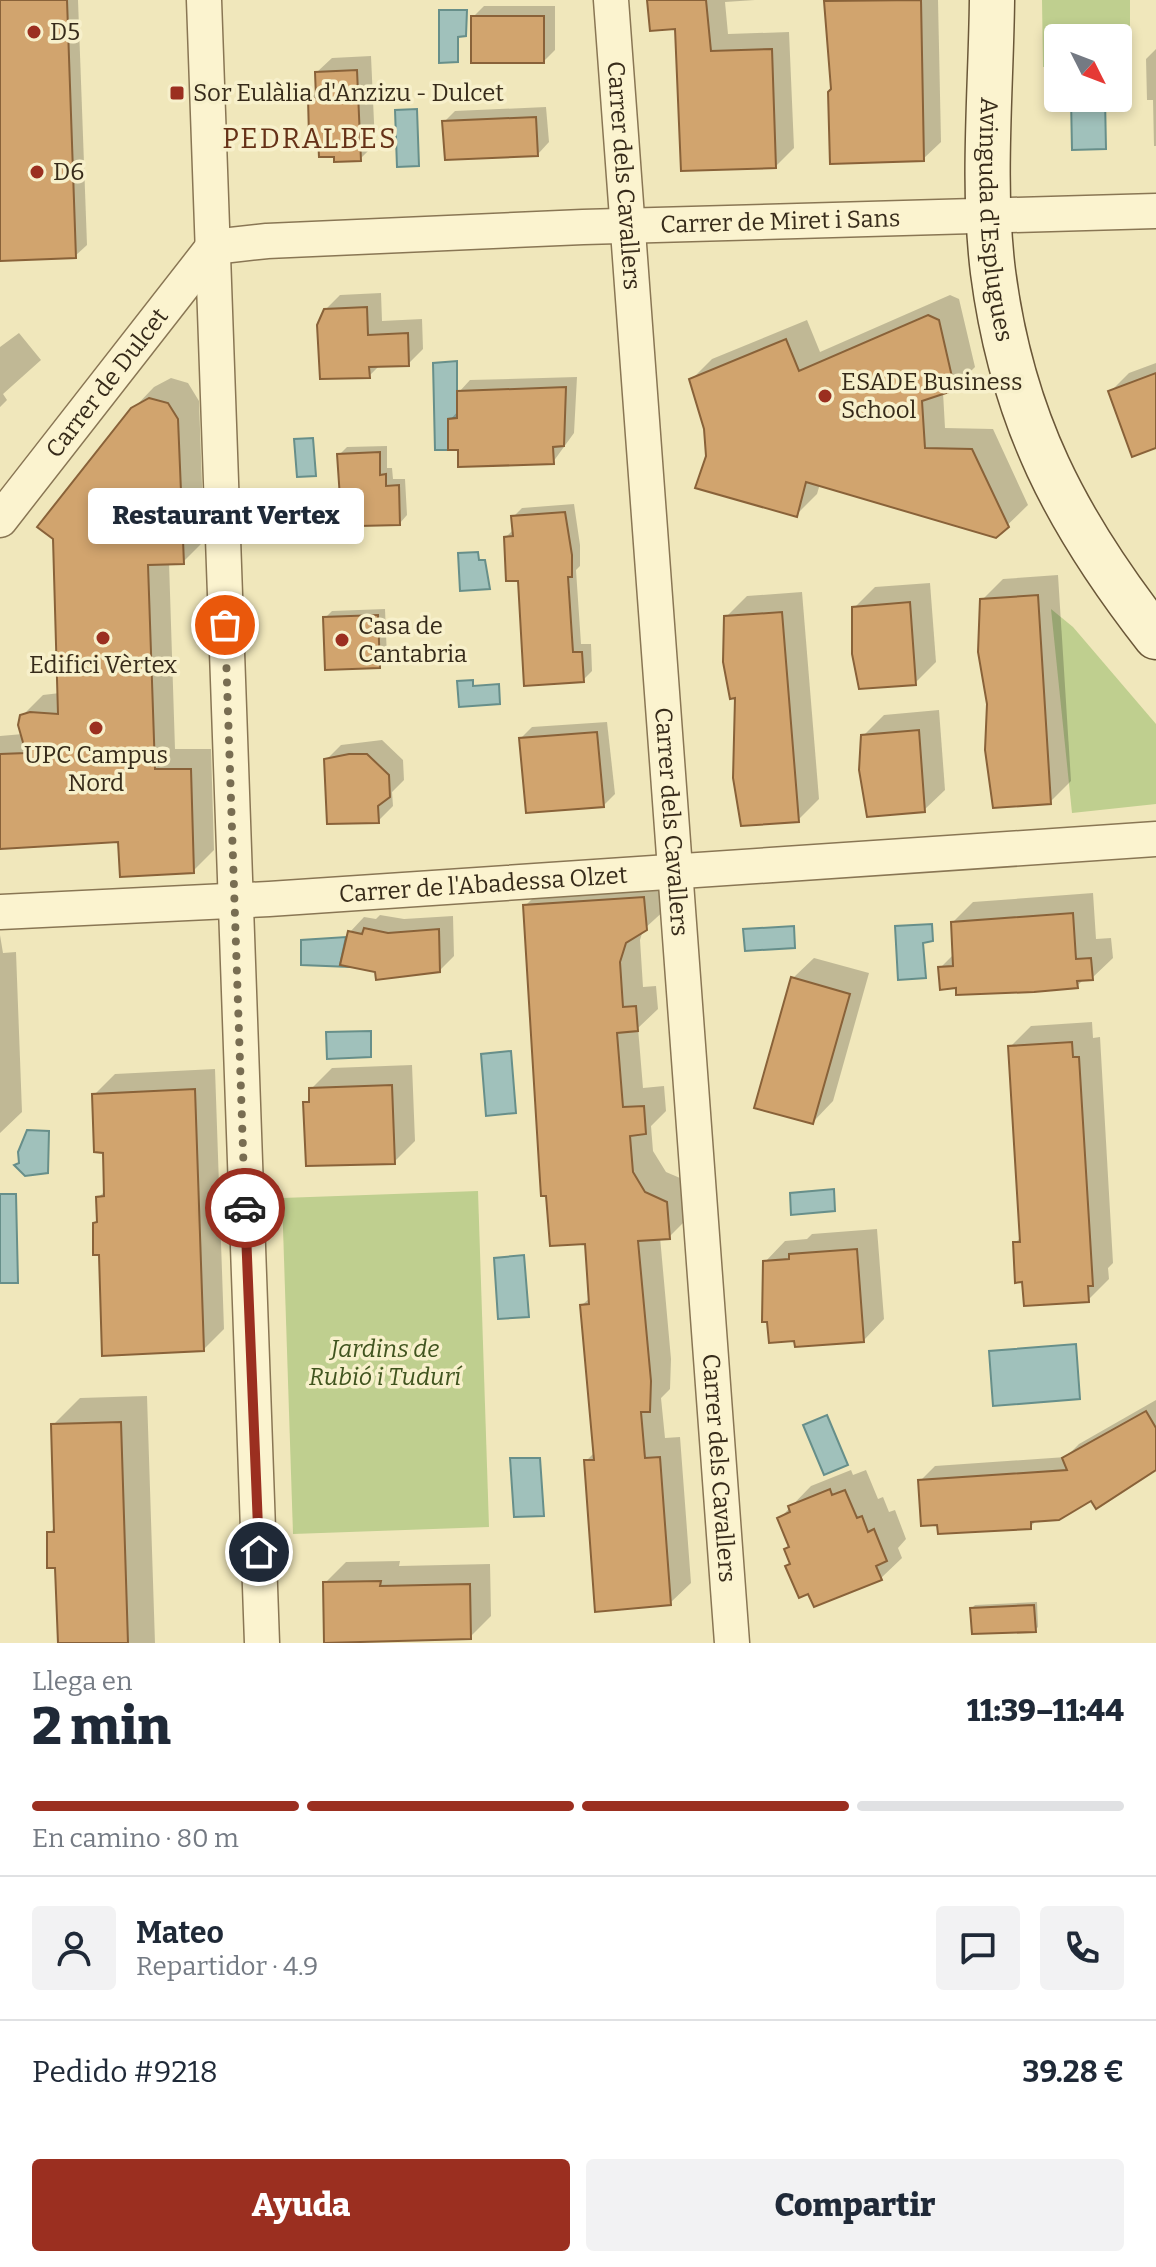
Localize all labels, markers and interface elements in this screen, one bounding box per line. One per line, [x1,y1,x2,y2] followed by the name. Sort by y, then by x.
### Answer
[50,18,80,46] place label: D5
[25,23,43,41] marker: D5
[1044,24,1132,112] north arrow
[1044,24,1132,112] map controls
[602,60,646,291] street label: Carrer dels Cavallers
[193,79,504,107] place label: Sor Eulàlia d'Anzizu - Dulcet
[168,84,186,102] marker: Sor Eulàlia d'Anzizu - Dulcet
[974,97,1019,344] street label: Avinguda d'Esplugues
[222,122,398,155] district label: PEDRALBES
[53,158,84,186] place label: D6
[28,163,46,181] marker: D6
[660,204,901,239] street label: Carrer de Miret i Sans
[40,302,174,463] street label: Carrer de Dulcet
[841,368,1023,424] place label: ESADE Business School
[816,387,834,405] marker: ESADE Business School
[87,489,363,545] callout: Restaurant Vertex
[112,500,340,531] text: Restaurant Vertex
[191,591,259,659] pin
[203,603,247,647] icon: bag
[358,612,467,668] place label: Casa de Cantabria
[94,629,112,647] marker: Edifici Vèrtex
[333,631,351,649] marker: Casa de Cantabria
[29,651,177,679] place label: Edifici Vèrtex
[649,706,694,937] street label: Carrer dels Cavallers
[87,719,105,737] marker: UPC Campus Nord
[24,741,168,797] place label: UPC Campus Nord
[338,861,629,908] street label: Carrer de l'Abadessa Olzet
[205,1168,285,1248] courier
[223,1186,267,1230] icon: car
[309,1335,463,1391] park label: Jardins de Rubió i Tudurí
[697,1353,741,1583] street label: Carrer dels Cavallers
[225,1518,293,1586] pin
[237,1530,281,1574] icon: home
[32,1666,132,1697] text: Llega en
[967,1693,1124,1729] text: 11:39–11:44
[32,1695,171,1758] text: 2 min
[32,1823,239,1854] text: En camino · 80 m
[32,1906,116,1990] button: person
[936,1906,1020,1990] button: chat
[1040,1906,1124,1990] button: phone
[136,1915,224,1951] text: Mateo
[136,1951,318,1982] text: Repartidor · 4.9
[32,2054,218,2090] text: Pedido #9218
[1022,2054,1124,2090] text: 39.28 €
[32,2159,570,2251] button: Ayuda
[586,2159,1124,2251] button: Compartir

